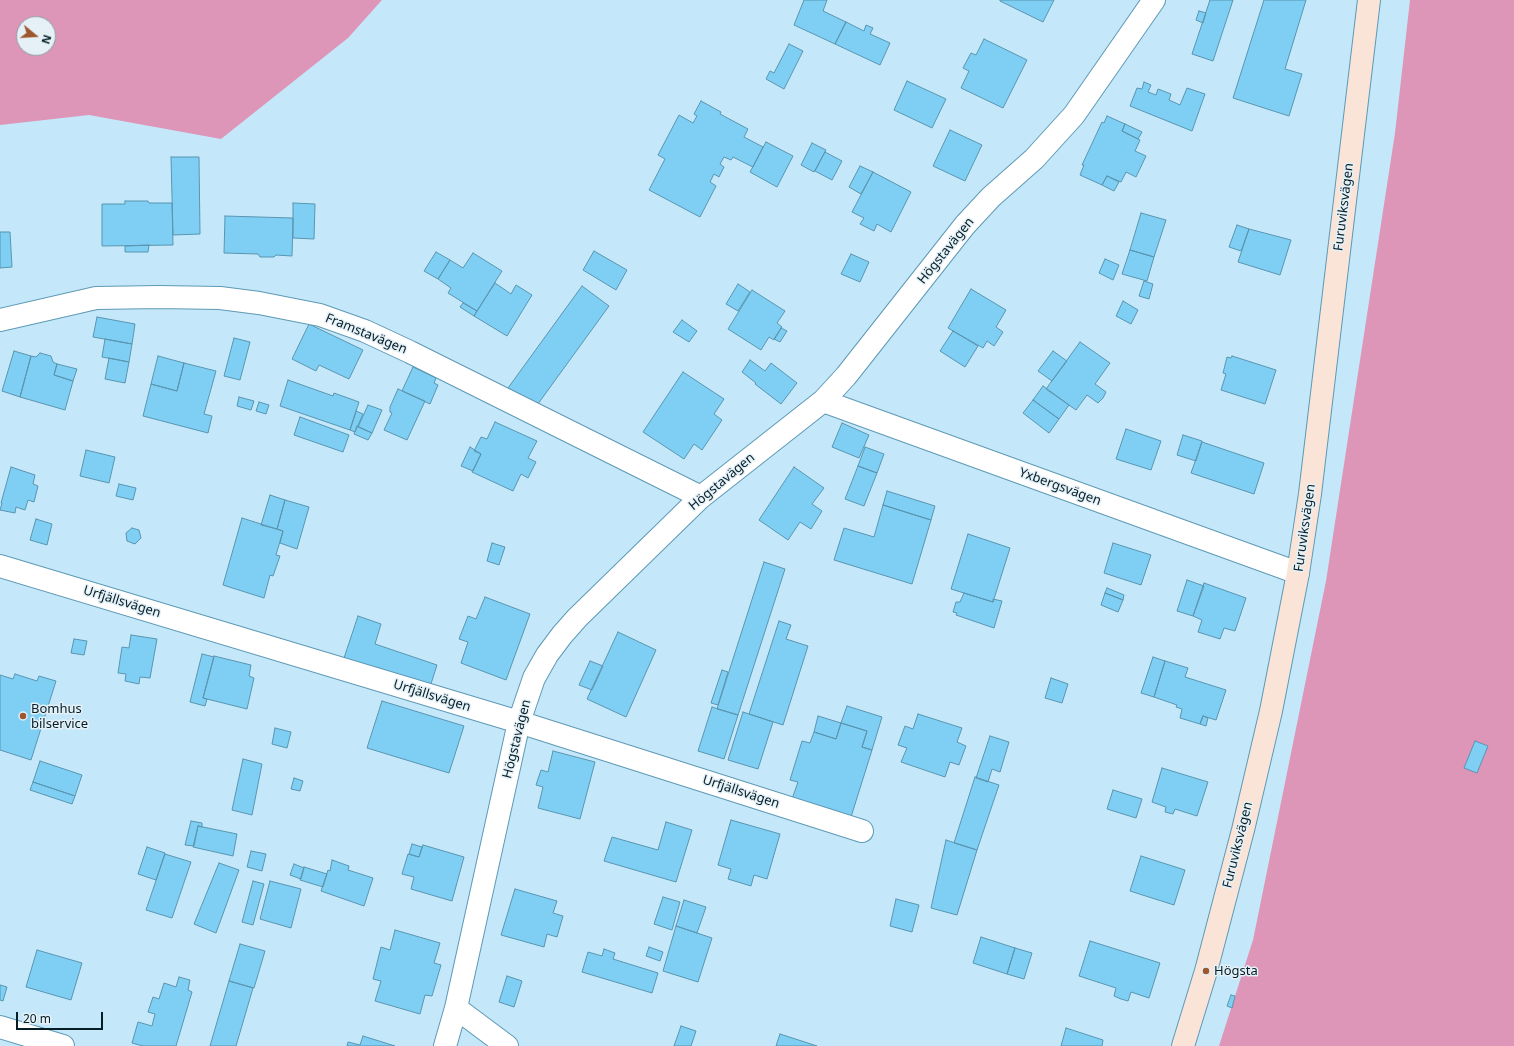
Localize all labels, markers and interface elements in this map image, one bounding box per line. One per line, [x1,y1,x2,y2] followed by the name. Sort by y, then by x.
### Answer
[16,16,56,56] north arrow
[38,33,55,46] text: N
[1331,162,1357,252] street label: Furuviksvägen
[914,215,978,287] street label: Högstavägen
[323,311,409,357] street label: Framstavägen
[686,450,758,514] street label: Högstavägen
[1017,465,1103,509] street label: Yxbergsvägen
[1291,483,1319,573] street label: Furuviksvägen
[81,583,163,621] street label: Urfjällsvägen
[391,677,473,715] street label: Urfjällsvägen
[500,698,534,780] street label: Högstavägen
[31,701,88,732] place label: Bomhus bilservice
[18,711,28,721] marker: Bomhus bilservice
[700,772,782,812] street label: Urfjällsvägen
[1220,800,1256,890] street label: Furuviksvägen
[1214,963,1258,979] place label: Högsta
[1201,966,1211,976] marker: Högsta
[18,1004,105,1030] scale bar
[23,1010,51,1027] text: 20 m

